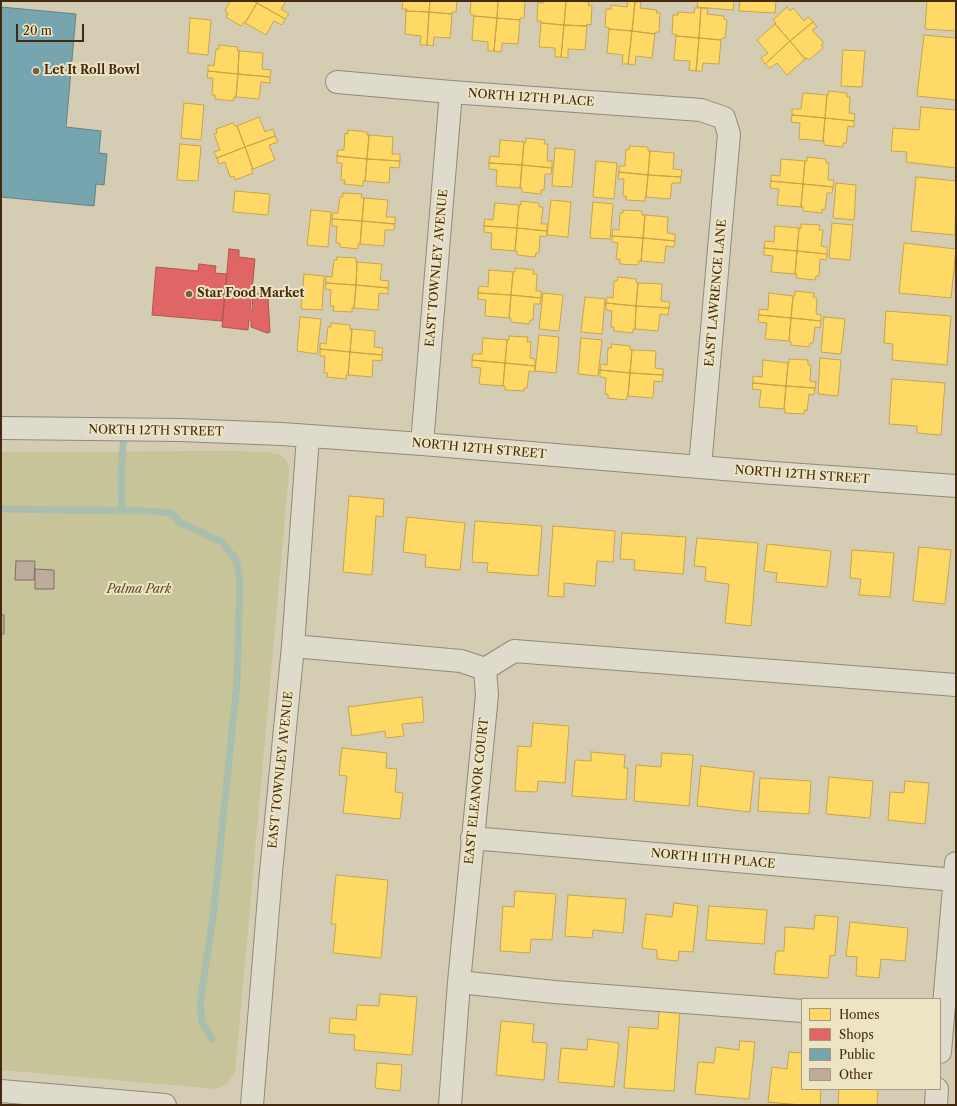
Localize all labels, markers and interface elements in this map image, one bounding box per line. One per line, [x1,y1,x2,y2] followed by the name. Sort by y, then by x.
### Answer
[18,16,86,42] scale bar
[23,23,52,38] text: 20 m
[44,64,140,78] place label: Let It Roll Bowl
[31,66,41,76] marker: Let It Roll Bowl
[467,86,595,110] street label: NORTH 12TH PLACE
[423,189,451,347] street label: EAST TOWNLEY AVENUE
[702,219,730,367] street label: EAST LAWRENCE LANE
[197,287,304,301] place label: Star Food Market
[184,289,194,299] marker: Star Food Market
[88,423,224,439] street label: NORTH 12TH STREET
[411,436,547,462] street label: NORTH 12TH STREET
[734,463,870,487] street label: NORTH 12TH STREET
[107,583,171,597] park label: Palma Park
[266,691,296,849] street label: EAST TOWNLEY AVENUE
[462,717,492,865] street label: EAST ELEANOR COURT
[650,846,776,872] street label: NORTH 11TH PLACE
[801,998,941,1090] legend
[839,1007,879,1022] text: Homes
[839,1027,874,1042] text: Shops
[839,1047,875,1062] text: Public
[839,1067,873,1082] text: Other

